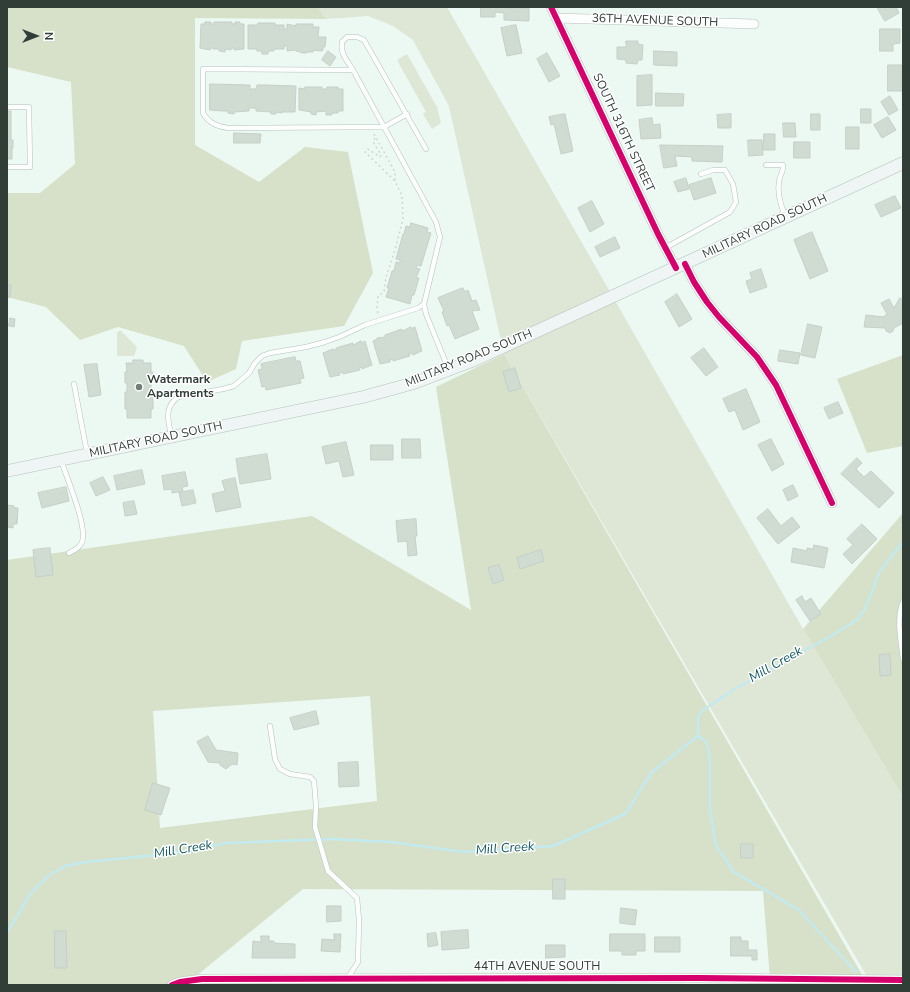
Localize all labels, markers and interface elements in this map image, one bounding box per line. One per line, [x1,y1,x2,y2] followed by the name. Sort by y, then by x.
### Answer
[592,12,718,30] street label: 36TH AVENUE SOUTH
[16,16,56,56] north arrow
[41,32,56,40] text: N
[589,71,657,195] street label: SOUTH 316TH STREET
[701,192,829,262] street label: MILITARY ROAD SOUTH
[403,327,535,391] street label: MILITARY ROAD SOUTH
[147,373,214,401] place label: Watermark Apartments
[134,382,144,392] marker: Watermark Apartments
[88,419,224,461] street label: MILITARY ROAD SOUTH
[747,644,805,686] water label: Mill Creek
[153,838,213,862] water label: Mill Creek
[475,839,535,859] water label: Mill Creek
[474,960,600,974] street label: 44TH AVENUE SOUTH

